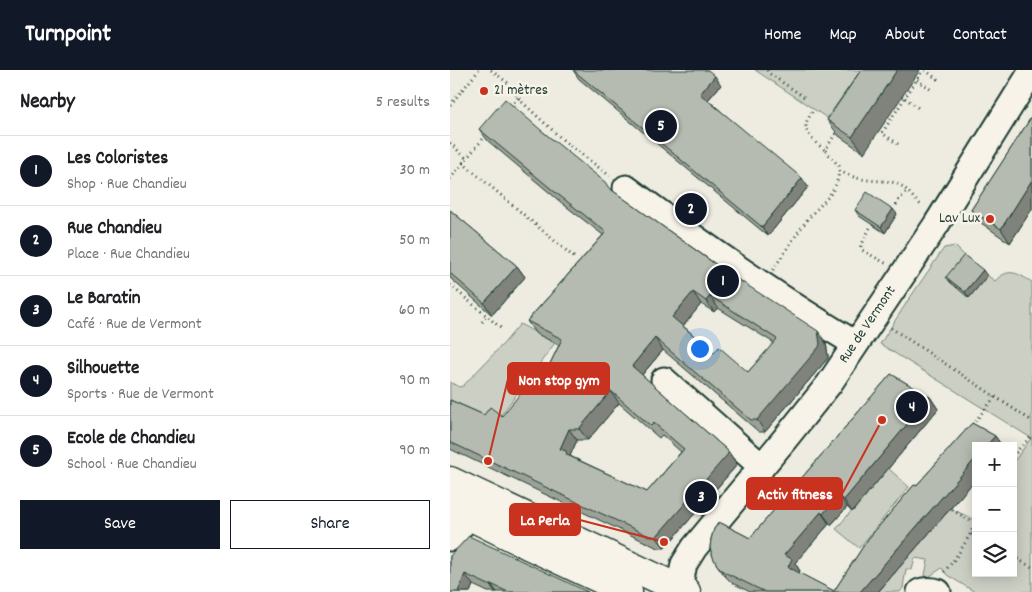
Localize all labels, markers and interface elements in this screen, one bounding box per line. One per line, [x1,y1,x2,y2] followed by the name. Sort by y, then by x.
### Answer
[25,18,111,52] text: Turnpoint
[764,23,801,48] text: Home
[829,23,857,48] text: Map
[885,23,925,48] text: About
[953,23,1007,48] text: Contact
[494,80,548,102] place label: 21 mètres
[478,85,490,97] marker: 21 mètres
[20,88,75,118] text: Nearby
[376,91,430,114] text: 5 results
[645,107,677,145] pin: 5
[67,146,168,173] text: Les Coloristes
[34,159,38,182] text: 1
[400,159,430,182] text: 30 m
[67,173,187,196] text: Shop · Rue Chandieu
[675,190,707,228] pin: 2
[939,208,980,230] place label: Lav Lux
[984,213,996,225] marker: Lav Lux
[67,216,162,243] text: Rue Chandieu
[33,229,40,252] text: 2
[399,229,430,252] text: 50 m
[67,243,190,266] text: Place · Rue Chandieu
[707,262,739,300] pin: 1
[834,281,902,368] street label: Rue de Vermont
[67,286,141,313] text: Le Baratin
[32,299,40,322] text: 3
[399,299,430,322] text: 60 m
[67,313,202,336] text: Café · Rue de Vermont
[687,336,713,362] your location
[67,356,139,383] text: Silhouette
[508,363,609,394] callout: Non stop gym
[33,369,39,392] text: 4
[399,369,430,392] text: 90 m
[518,370,600,393] text: Non stop gym
[67,383,214,406] text: Sports · Rue de Vermont
[896,388,928,426] pin: 4
[67,426,195,453] text: Ecole de Chandieu
[32,439,40,462] text: 5
[399,439,430,462] text: 90 m
[972,442,1017,577] map controls
[972,442,1017,487] button: +
[67,453,197,476] text: School · Rue Chandieu
[685,478,717,516] pin: 3
[747,478,842,509] callout: Activ fitness
[757,484,833,507] text: Activ fitness
[972,487,1017,532] button: −
[20,500,220,549] button: Save
[230,500,430,549] button: Share
[510,504,580,535] callout: La Perla
[520,510,571,533] text: La Perla
[972,532,1017,577] button: layers

